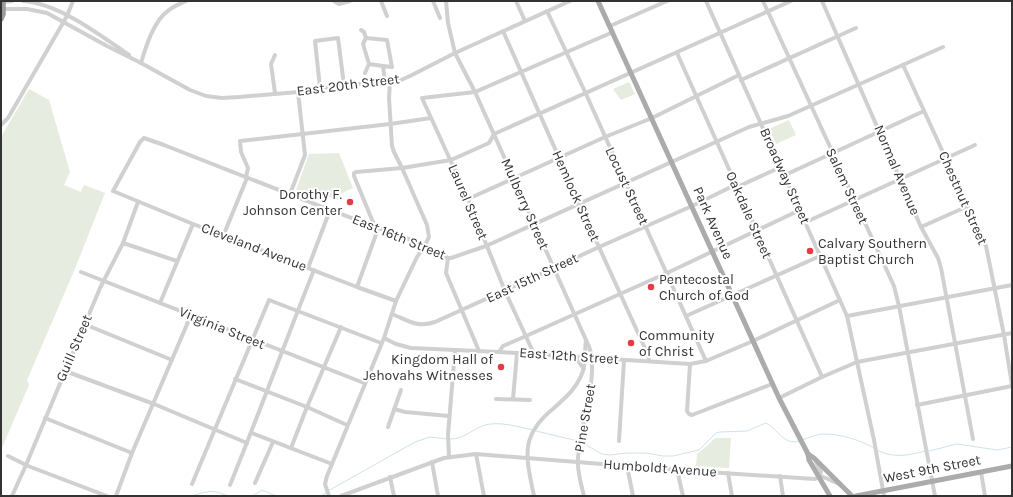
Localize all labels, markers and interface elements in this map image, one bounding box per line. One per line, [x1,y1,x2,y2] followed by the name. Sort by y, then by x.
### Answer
[296,70,400,100] street label: East 20th Street
[870,122,924,218] street label: Normal Avenue
[756,125,814,227] street label: Broadway Street
[601,144,653,228] street label: Locust Street
[822,145,872,227] street label: Salem Street
[548,148,604,244] street label: Hemlock Street
[935,149,991,247] street label: Chestnut Street
[497,156,553,252] street label: Mulberry Street
[444,162,492,242] street label: Laurel Street
[722,169,776,261] street label: Oakdale Street
[689,184,737,262] street label: Park Avenue
[243,186,343,219] place label: Dorothy F. Johnson Center
[345,197,355,207] marker: Dorothy F. Johnson Center
[350,210,448,264] street label: East 16th Street
[199,219,309,275] street label: Cleveland Avenue
[818,235,927,268] place label: Calvary Southern Baptist Church
[805,246,815,256] marker: Calvary Southern Baptist Church
[483,249,581,307] street label: East 15th Street
[659,271,749,304] place label: Pentecostal Church of God
[646,282,656,292] marker: Pentecostal Church of God
[177,303,267,353] street label: Virginia Street
[52,312,96,384] street label: Guill Street
[639,327,715,360] place label: Community of Christ
[626,338,636,348] marker: Community of Christ
[519,344,619,368] street label: East 12th Street
[363,351,493,384] place label: Kingdom Hall of Jehovahs Witnesses
[496,362,506,372] marker: Kingdom Hall of Jehovahs Witnesses
[571,382,599,454] street label: Pine Street
[882,451,982,487] street label: West 9th Street
[603,456,717,480] street label: Humboldt Avenue

